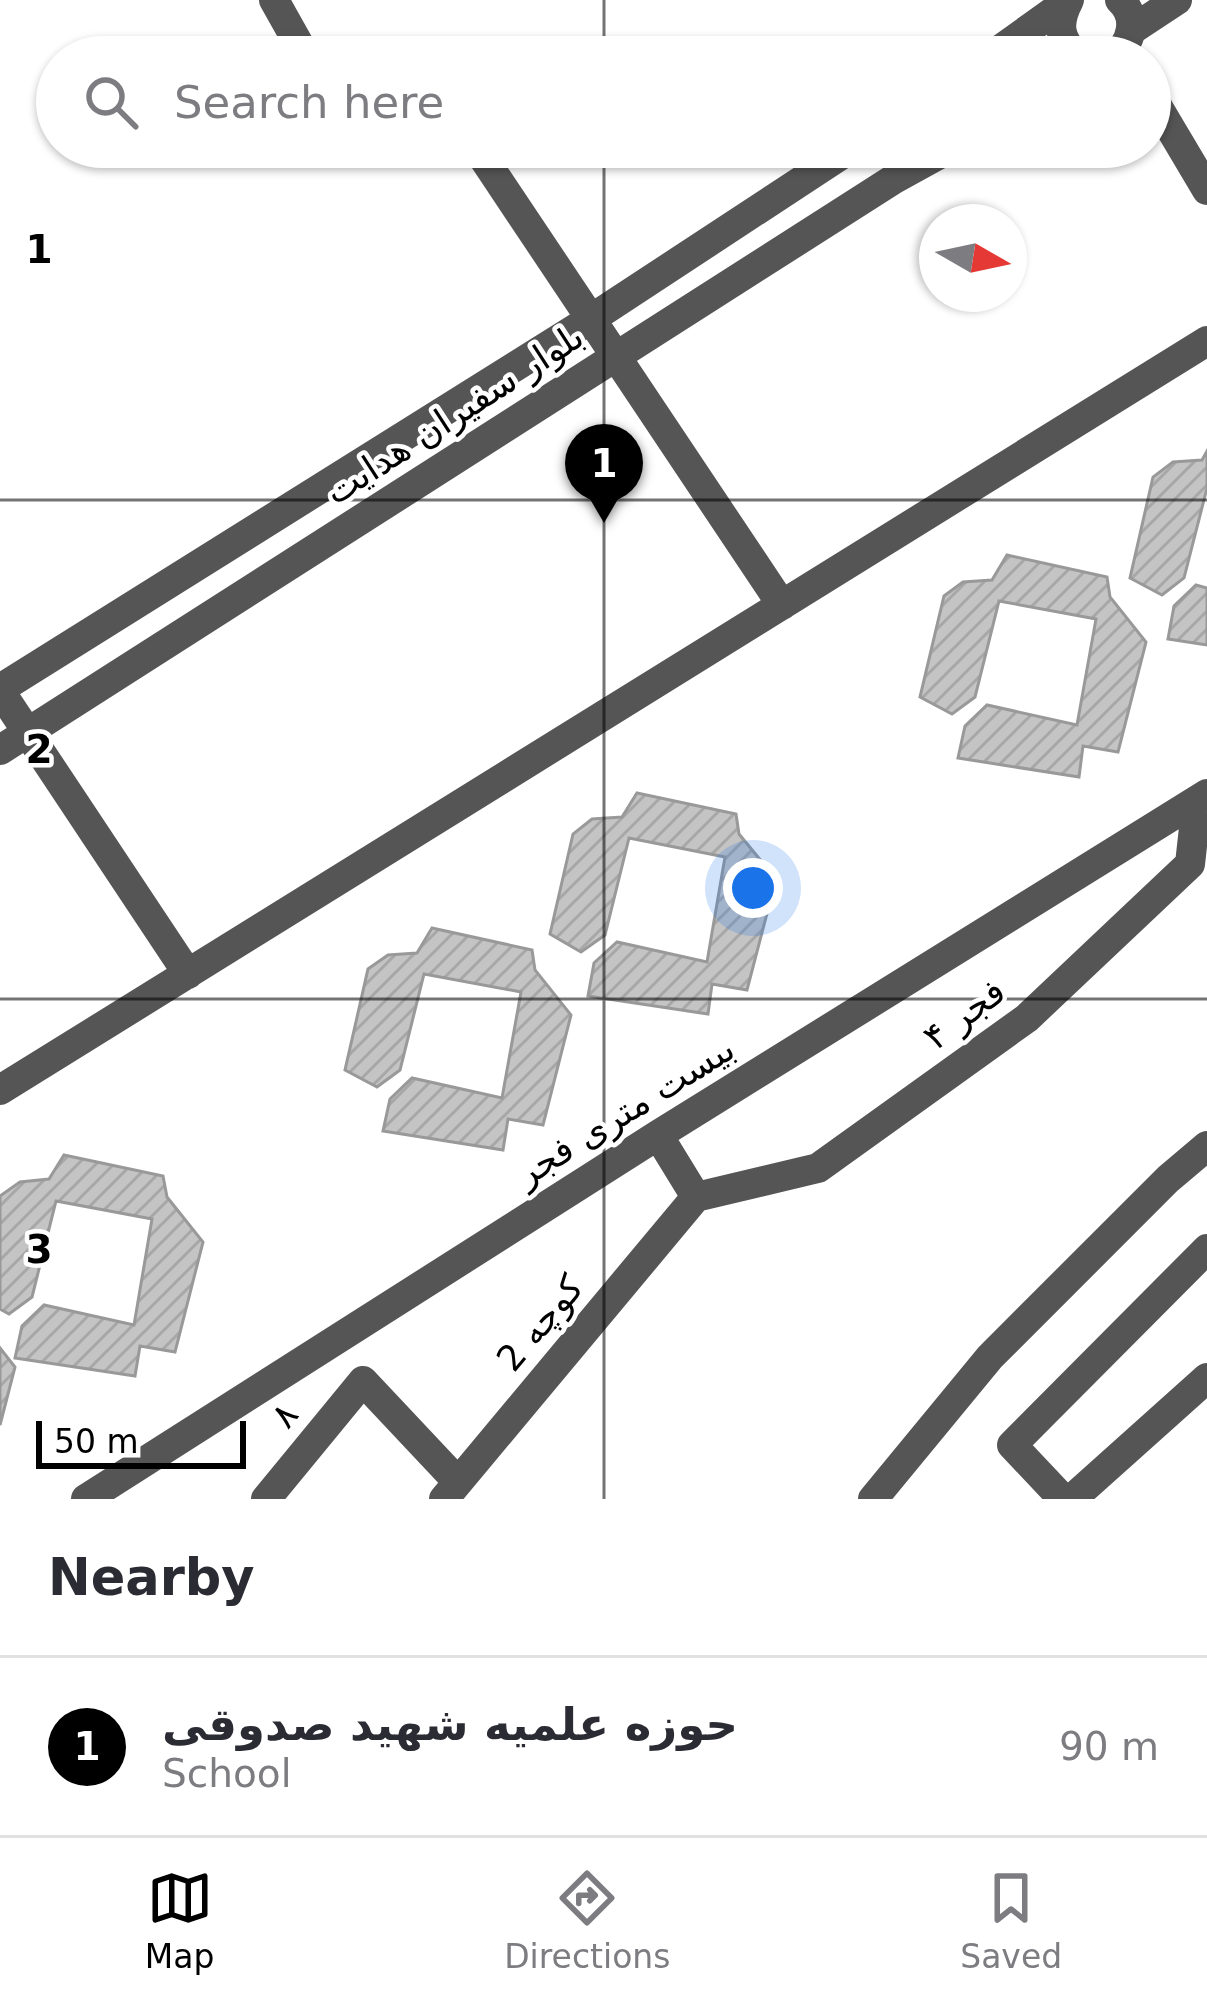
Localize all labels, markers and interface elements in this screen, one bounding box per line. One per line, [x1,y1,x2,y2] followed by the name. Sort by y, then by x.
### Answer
[36,36,1171,168] search box
[78,69,144,135] icon: search
[174,76,444,129] text: Search here
[919,204,1027,312] north arrow
[25,227,53,272] text: 1
[317,315,591,514] street label: بلوار سفیران هدایت
[565,424,643,523] pin: 1
[25,727,53,772] text: 2
[723,858,783,918] your location
[915,970,1013,1059] street label: فجر ۴
[507,1027,742,1196] street label: بیست متری فجر
[25,1227,53,1272] text: 3
[488,1266,593,1380] street label: کوچه 2
[262,1395,306,1435] street label: ۸
[36,1415,246,1468] scale bar
[54,1422,139,1461] text: 50 m
[48,1548,255,1607] text: Nearby
[162,1698,738,1751] text: حوزه علمیه شهید صدوقی
[73,1724,101,1769] text: 1
[1059,1724,1159,1769] text: 90 m
[162,1751,291,1796] text: School
[145,1865,215,1976] tab: Map
[504,1865,670,1976] tab: Directions
[960,1865,1062,1976] tab: Saved

